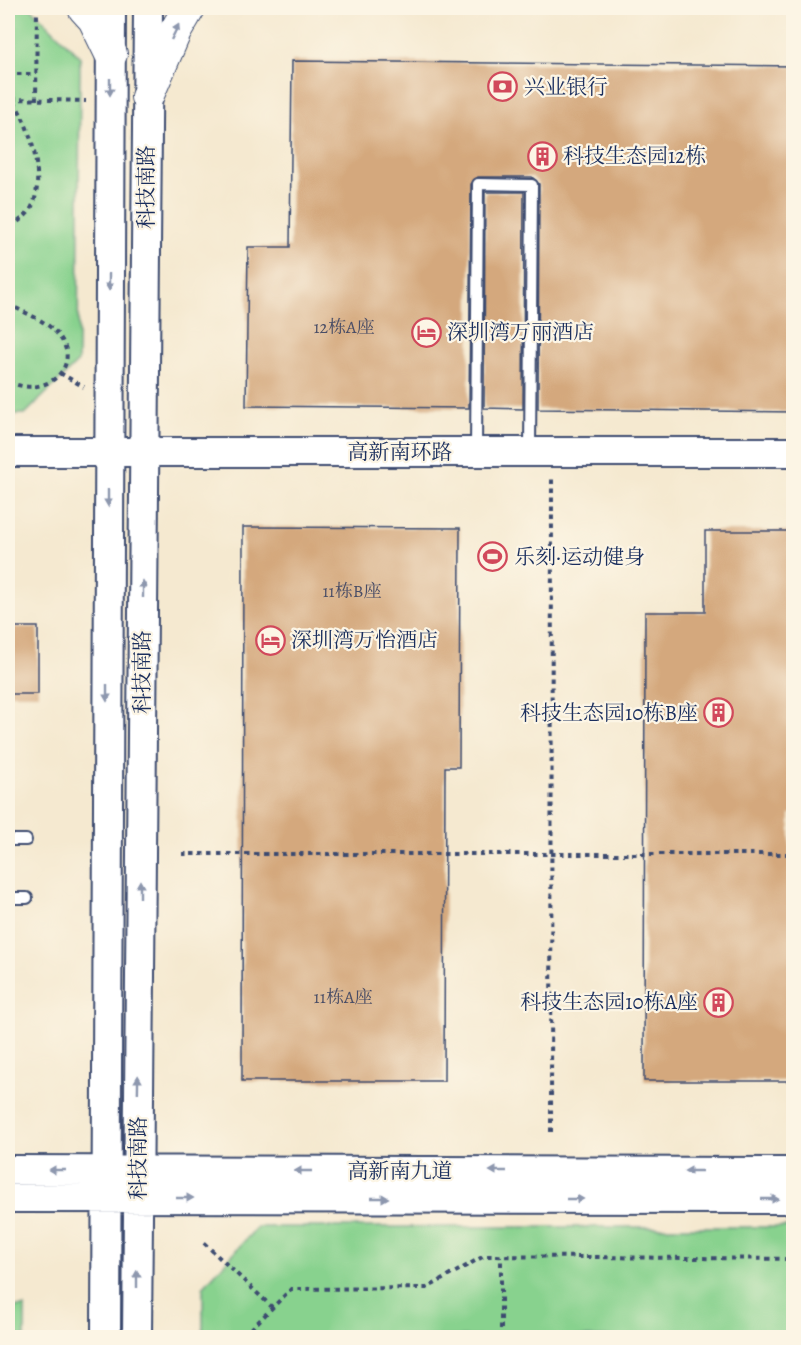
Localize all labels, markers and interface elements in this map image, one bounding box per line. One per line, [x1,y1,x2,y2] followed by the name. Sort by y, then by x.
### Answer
[170,24,180,41] one-way arrow
[487,71,519,103] bank icon: 兴业银行
[524,73,608,101] place label: 兴业银行
[106,77,115,96] one-way arrow
[526,140,558,172] building icon: 科技生态园12栋
[563,142,706,170] place label: 科技生态园12栋
[132,145,160,229] street label: 科技南路
[104,272,114,291] one-way arrow
[313,315,375,339] house number: 12栋A座
[410,316,442,348] hotel icon: 深圳湾万丽酒店
[447,318,594,346] place label: 深圳湾万丽酒店
[348,438,453,466] street label: 高新南环路
[103,488,113,507] one-way arrow
[477,541,509,573] sports icon: 乐刻·运动健身
[514,543,645,571] place label: 乐刻·运动健身
[322,579,382,603] house number: 11栋B座
[138,580,148,599] one-way arrow
[254,624,286,656] hotel icon: 深圳湾万怡酒店
[291,626,438,654] place label: 深圳湾万怡酒店
[128,630,156,714] street label: 科技南路
[102,683,112,702] one-way arrow
[703,697,735,729] building icon: 科技生态园10栋B座
[520,699,698,727] place label: 科技生态园10栋B座
[135,880,145,899] one-way arrow
[314,985,372,1009] house number: 11栋A座
[703,986,735,1018] building icon: 科技生态园10栋A座
[520,988,698,1016] place label: 科技生态园10栋A座
[134,1075,143,1094] one-way arrow
[124,1116,152,1200] street label: 科技南路
[348,1157,453,1185] street label: 高新南九道
[47,1165,66,1175] one-way arrow
[294,1166,313,1176] one-way arrow
[489,1166,508,1176] one-way arrow
[684,1166,703,1176] one-way arrow
[175,1193,194,1203] one-way arrow
[370,1193,389,1203] one-way arrow
[565,1194,584,1204] one-way arrow
[760,1194,779,1204] one-way arrow
[132,1270,142,1289] one-way arrow

